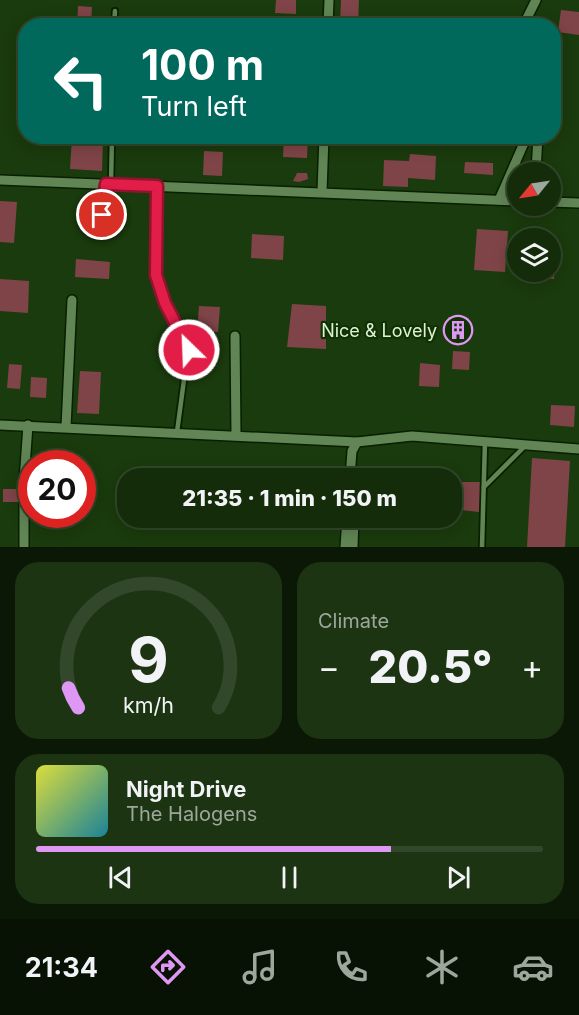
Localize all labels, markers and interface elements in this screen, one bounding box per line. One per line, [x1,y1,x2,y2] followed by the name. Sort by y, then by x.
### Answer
[141,39,264,90] text: 100 m
[42,42,120,120] icon: left
[141,90,247,123] text: Turn left
[507,162,561,216] north arrow
[507,162,561,282] map controls
[76,189,127,240] pin
[85,198,118,231] icon: arrive
[507,228,561,282] button: layers
[442,314,474,346] building icon: Nice & Lovely
[157,318,221,382] position arrow
[321,320,437,341] place label: Nice & Lovely
[18,450,96,528] speed limit sign: 20
[182,485,397,511] text: 21:35 · 1 min · 150 m
[318,609,389,633] text: Climate
[128,622,169,697] text: 9
[369,639,492,694] text: 20.5°
[318,647,340,687] text: −
[521,647,543,687] text: +
[123,692,174,718] text: km/h
[126,776,246,802] text: Night Drive
[126,802,257,826] text: The Halogens
[104,861,137,894] icon: previous
[273,861,306,894] icon: pause
[442,861,475,894] icon: next
[147,946,189,988] icon: directions
[239,946,281,988] icon: music
[330,946,372,988] icon: phone
[421,946,463,988] icon: climate
[512,946,554,988] icon: car
[25,951,98,984] text: 21:34

